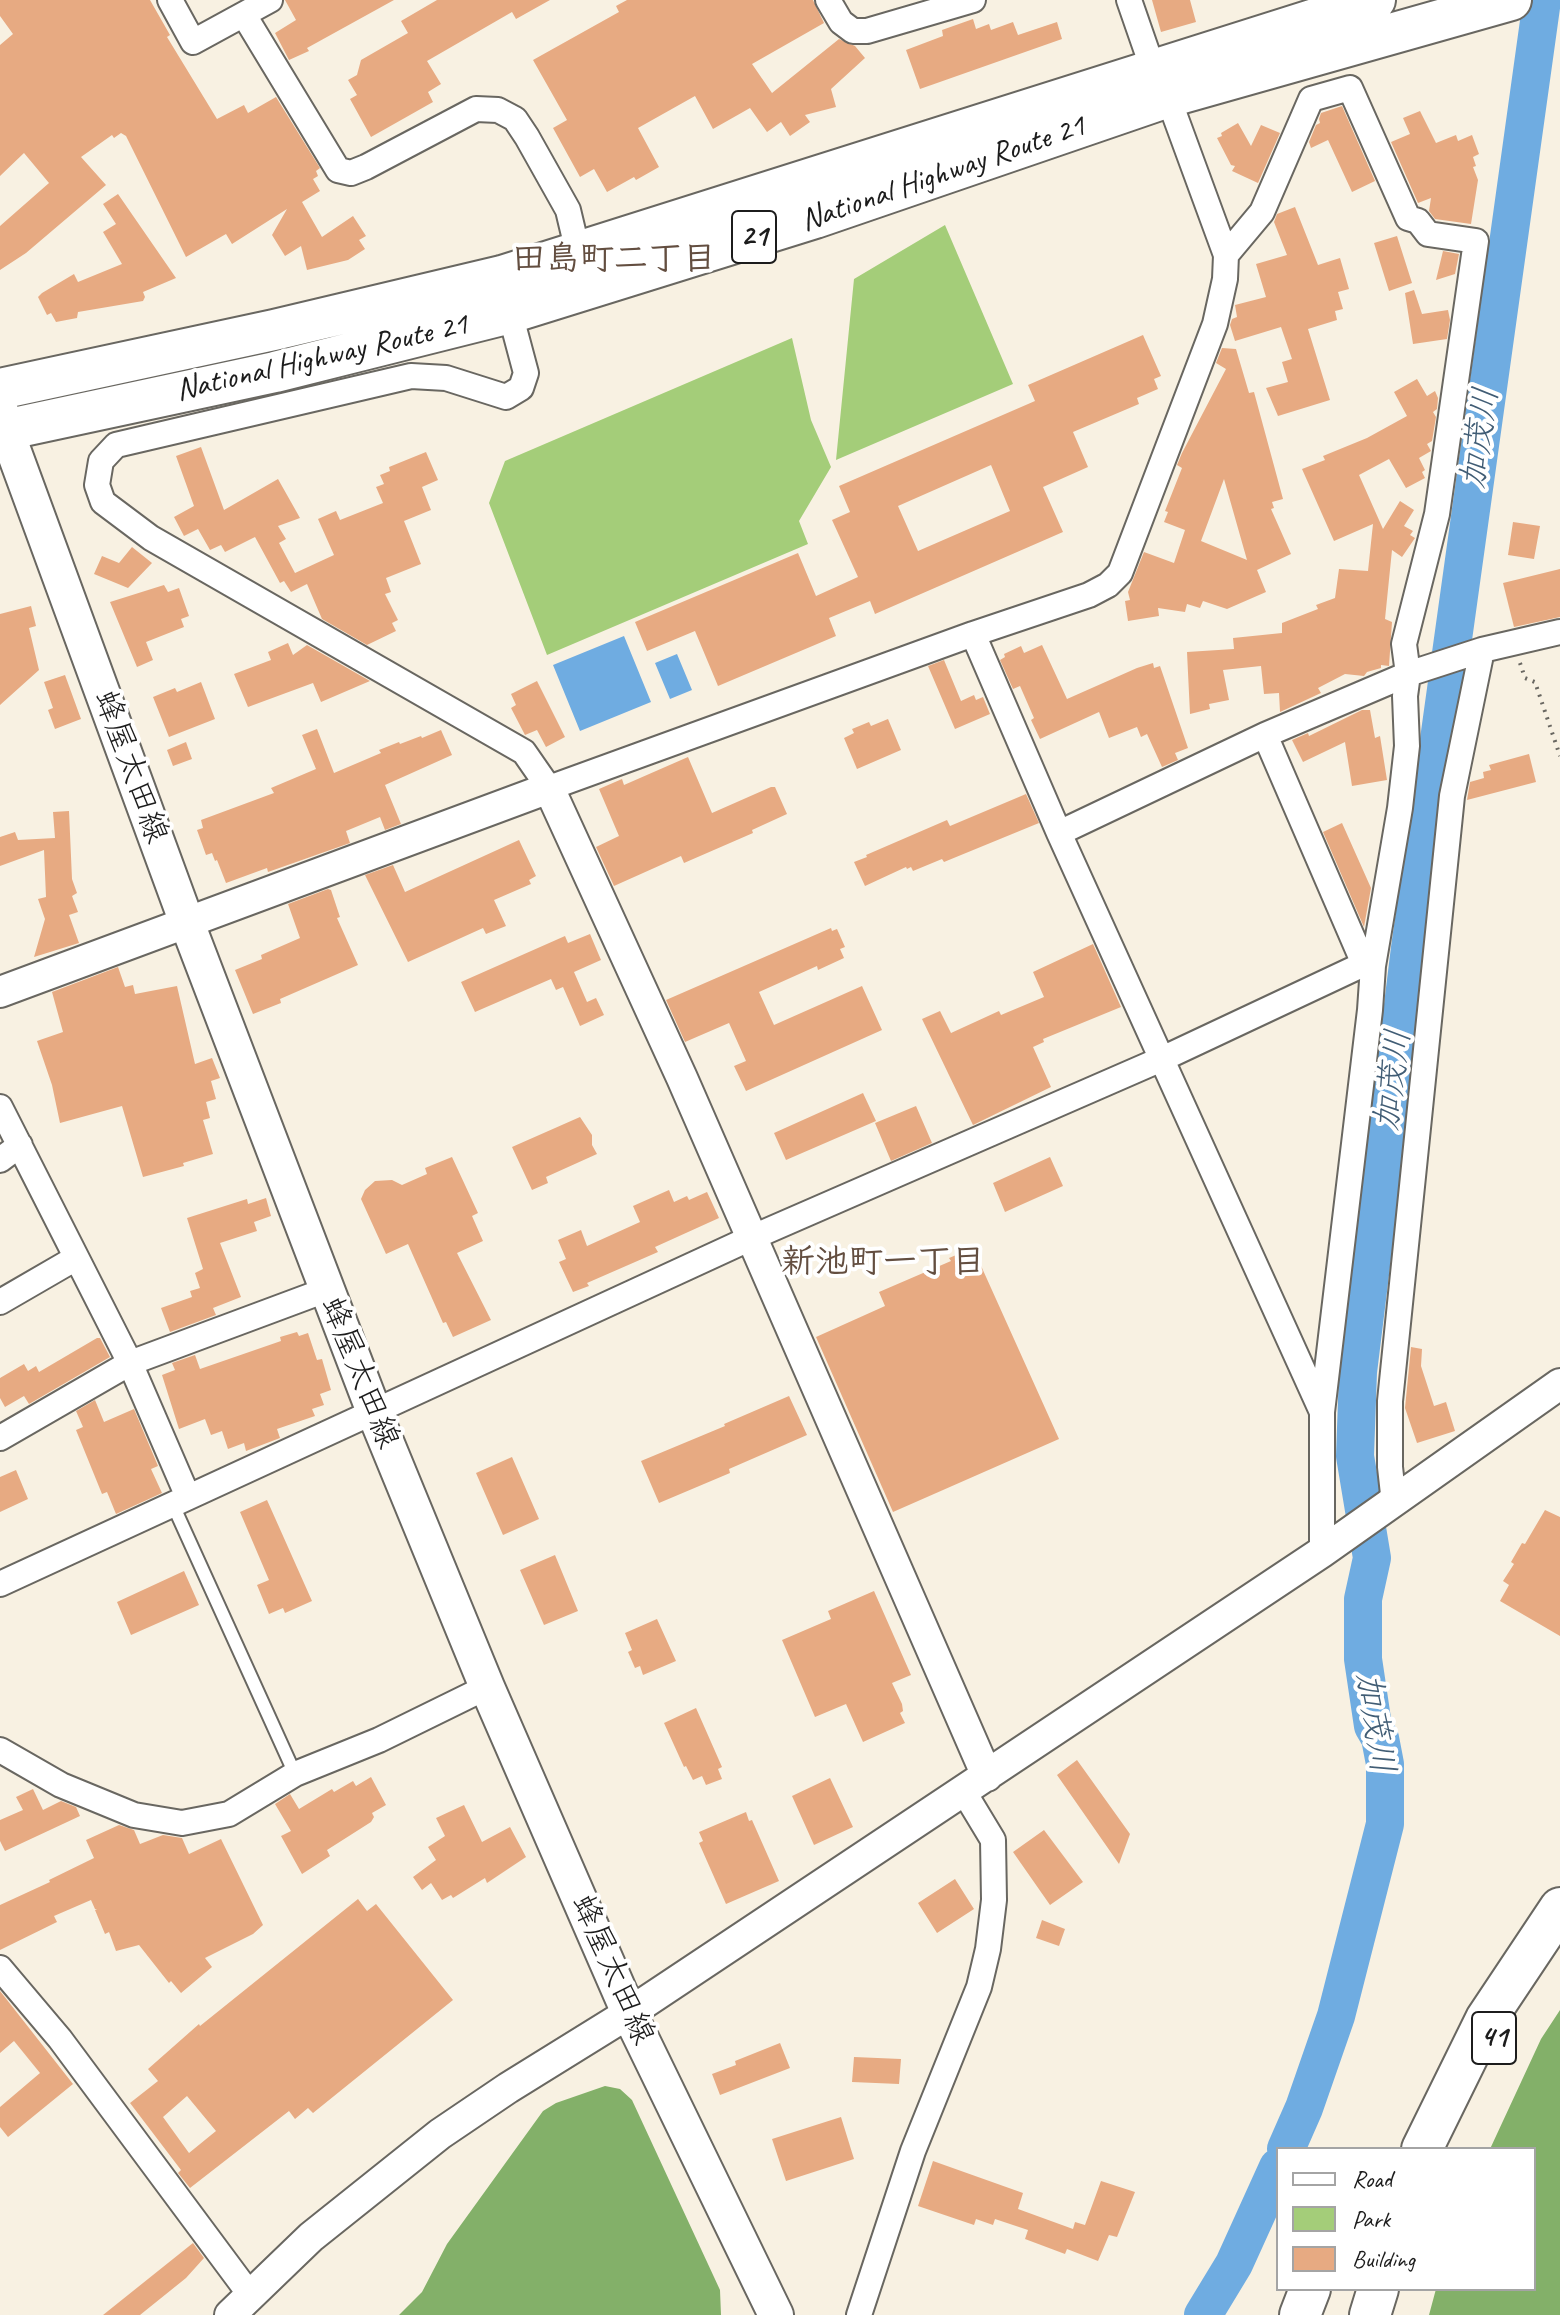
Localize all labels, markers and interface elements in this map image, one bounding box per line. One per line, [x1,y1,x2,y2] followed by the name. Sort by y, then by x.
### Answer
[796,107,1090,241] street label: National Highway Route 21
[732,211,776,263] road number: 21
[512,240,716,280] district label: 田島町二丁目
[172,306,472,410] street label: National Highway Route 21
[1454,385,1508,491] water label: 加茂川
[85,685,175,849] street label: 蜂屋太田線
[1368,1027,1420,1133] water label: 加茂川
[781,1243,985,1283] district label: 新池町一丁目
[311,1292,407,1454] street label: 蜂屋太田線
[1346,1669,1402,1777] water label: 加茂川
[562,1889,662,2051] street label: 蜂屋太田線
[1472,2012,1516,2064] road number: 41
[1276,2147,1536,2291] legend
[1352,2164,1392,2194] text: Road
[1352,2204,1390,2234] text: Park
[1352,2244,1415,2274] text: Building

